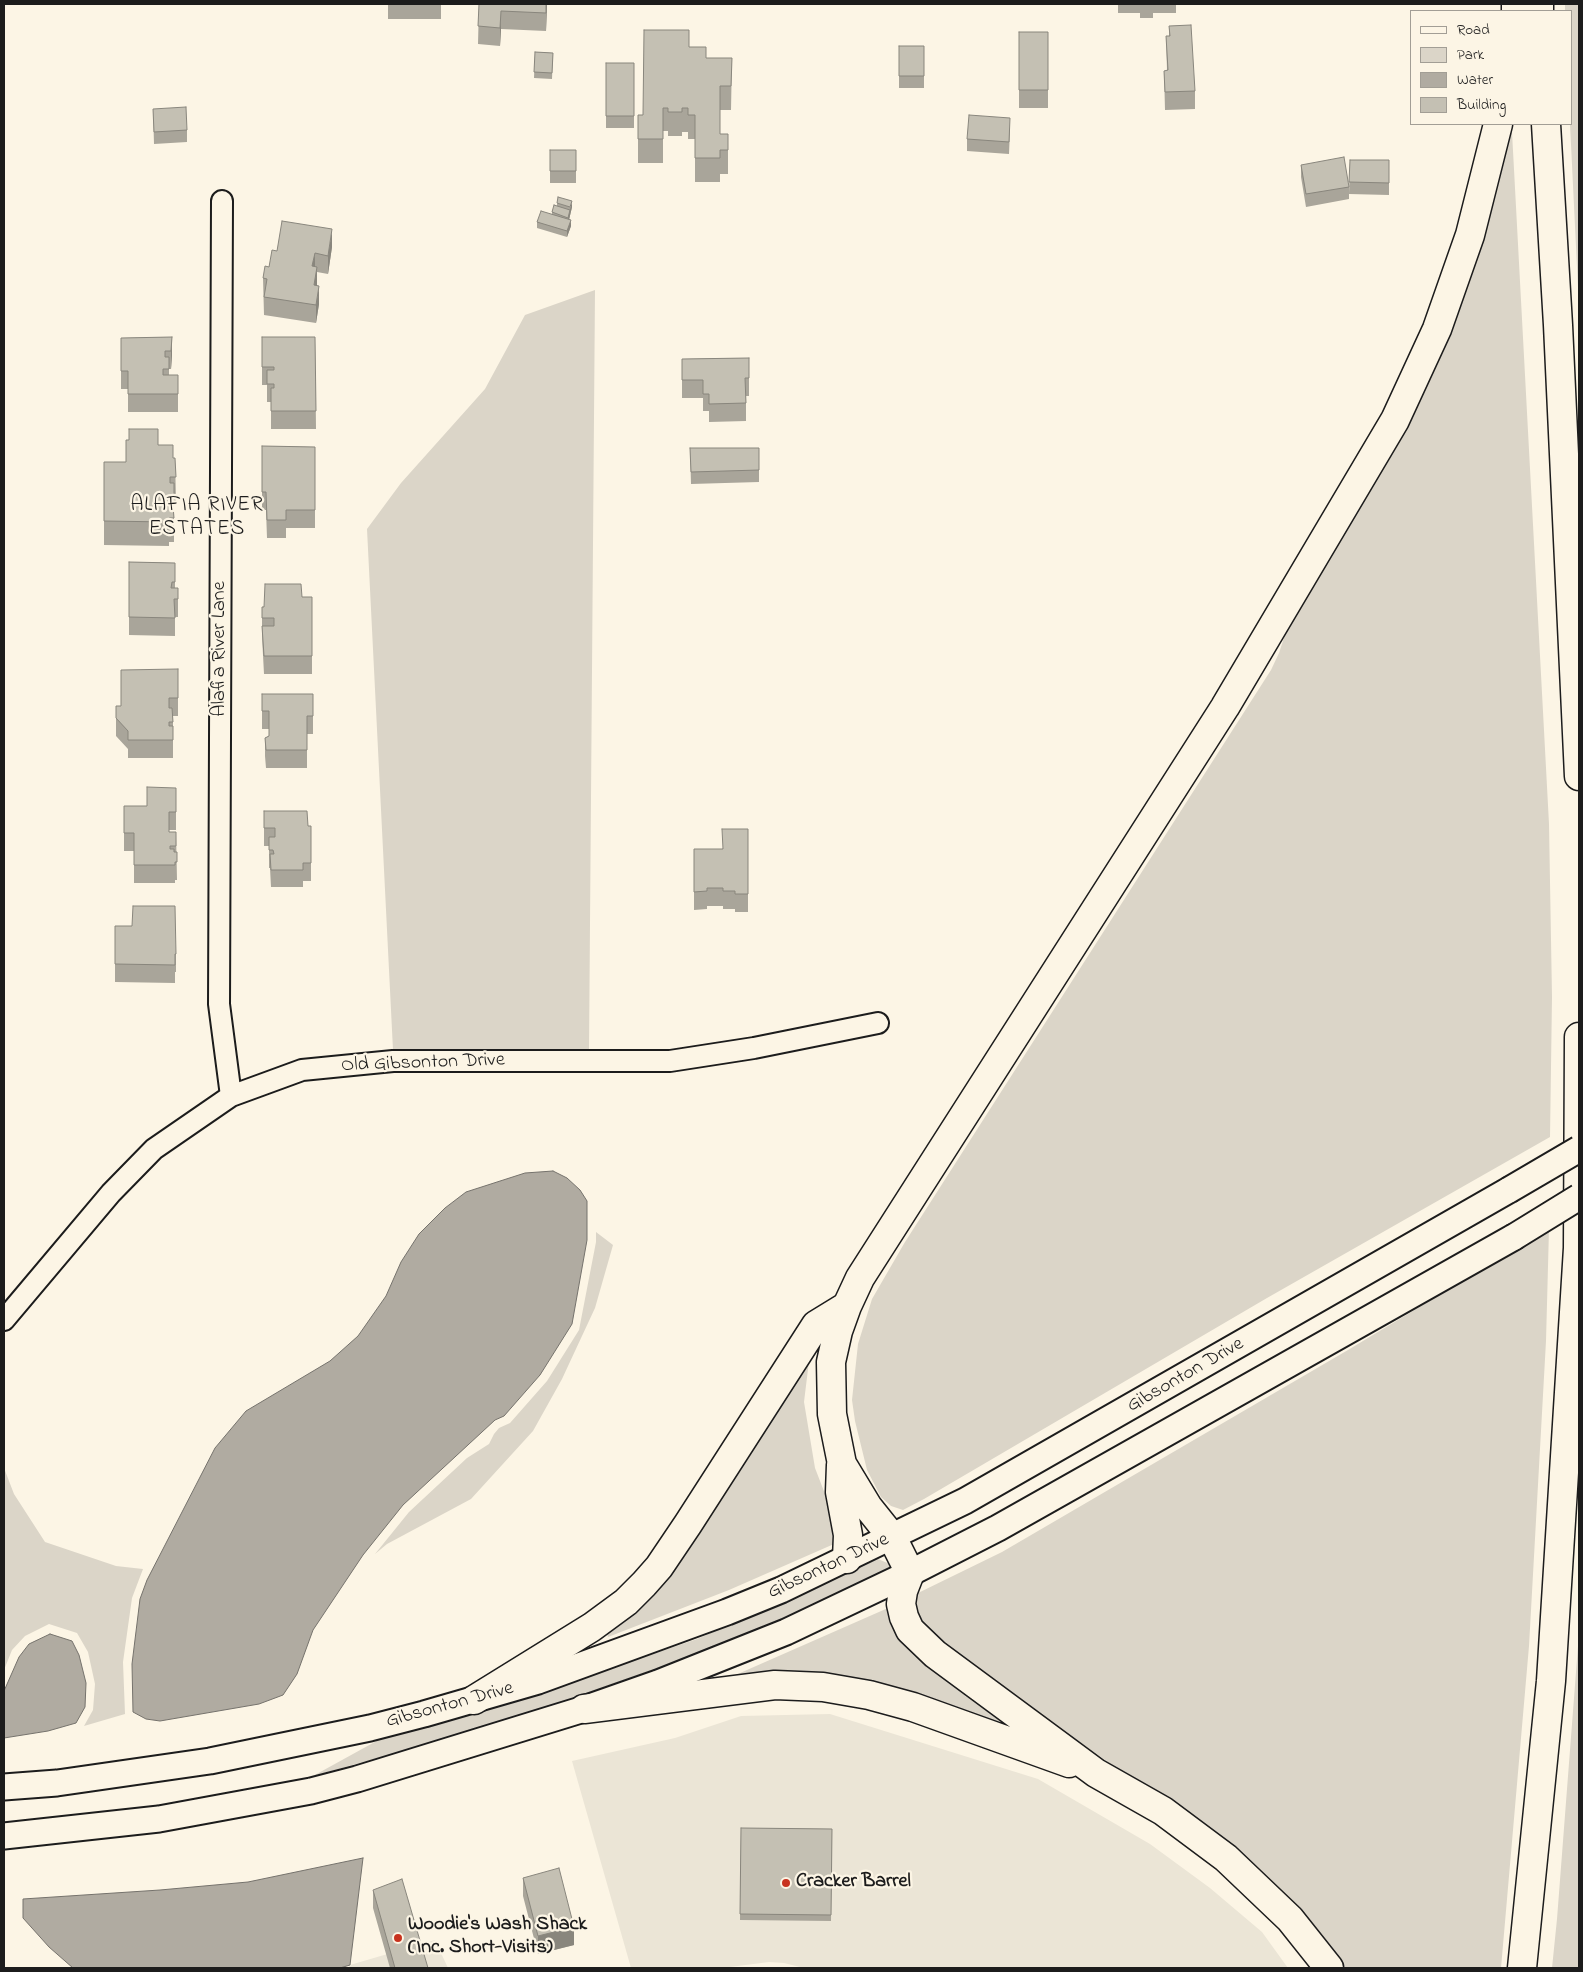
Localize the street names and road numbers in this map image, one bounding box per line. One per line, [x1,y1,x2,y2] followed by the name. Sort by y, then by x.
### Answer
[209,581,233,717] street label: Alafia River Lane
[341,1049,505,1079] street label: Old Gibsonton Drive
[1123,1333,1249,1419] street label: Gibsonton Drive
[765,1528,893,1606] street label: Gibsonton Drive
[384,1677,516,1735] street label: Gibsonton Drive

